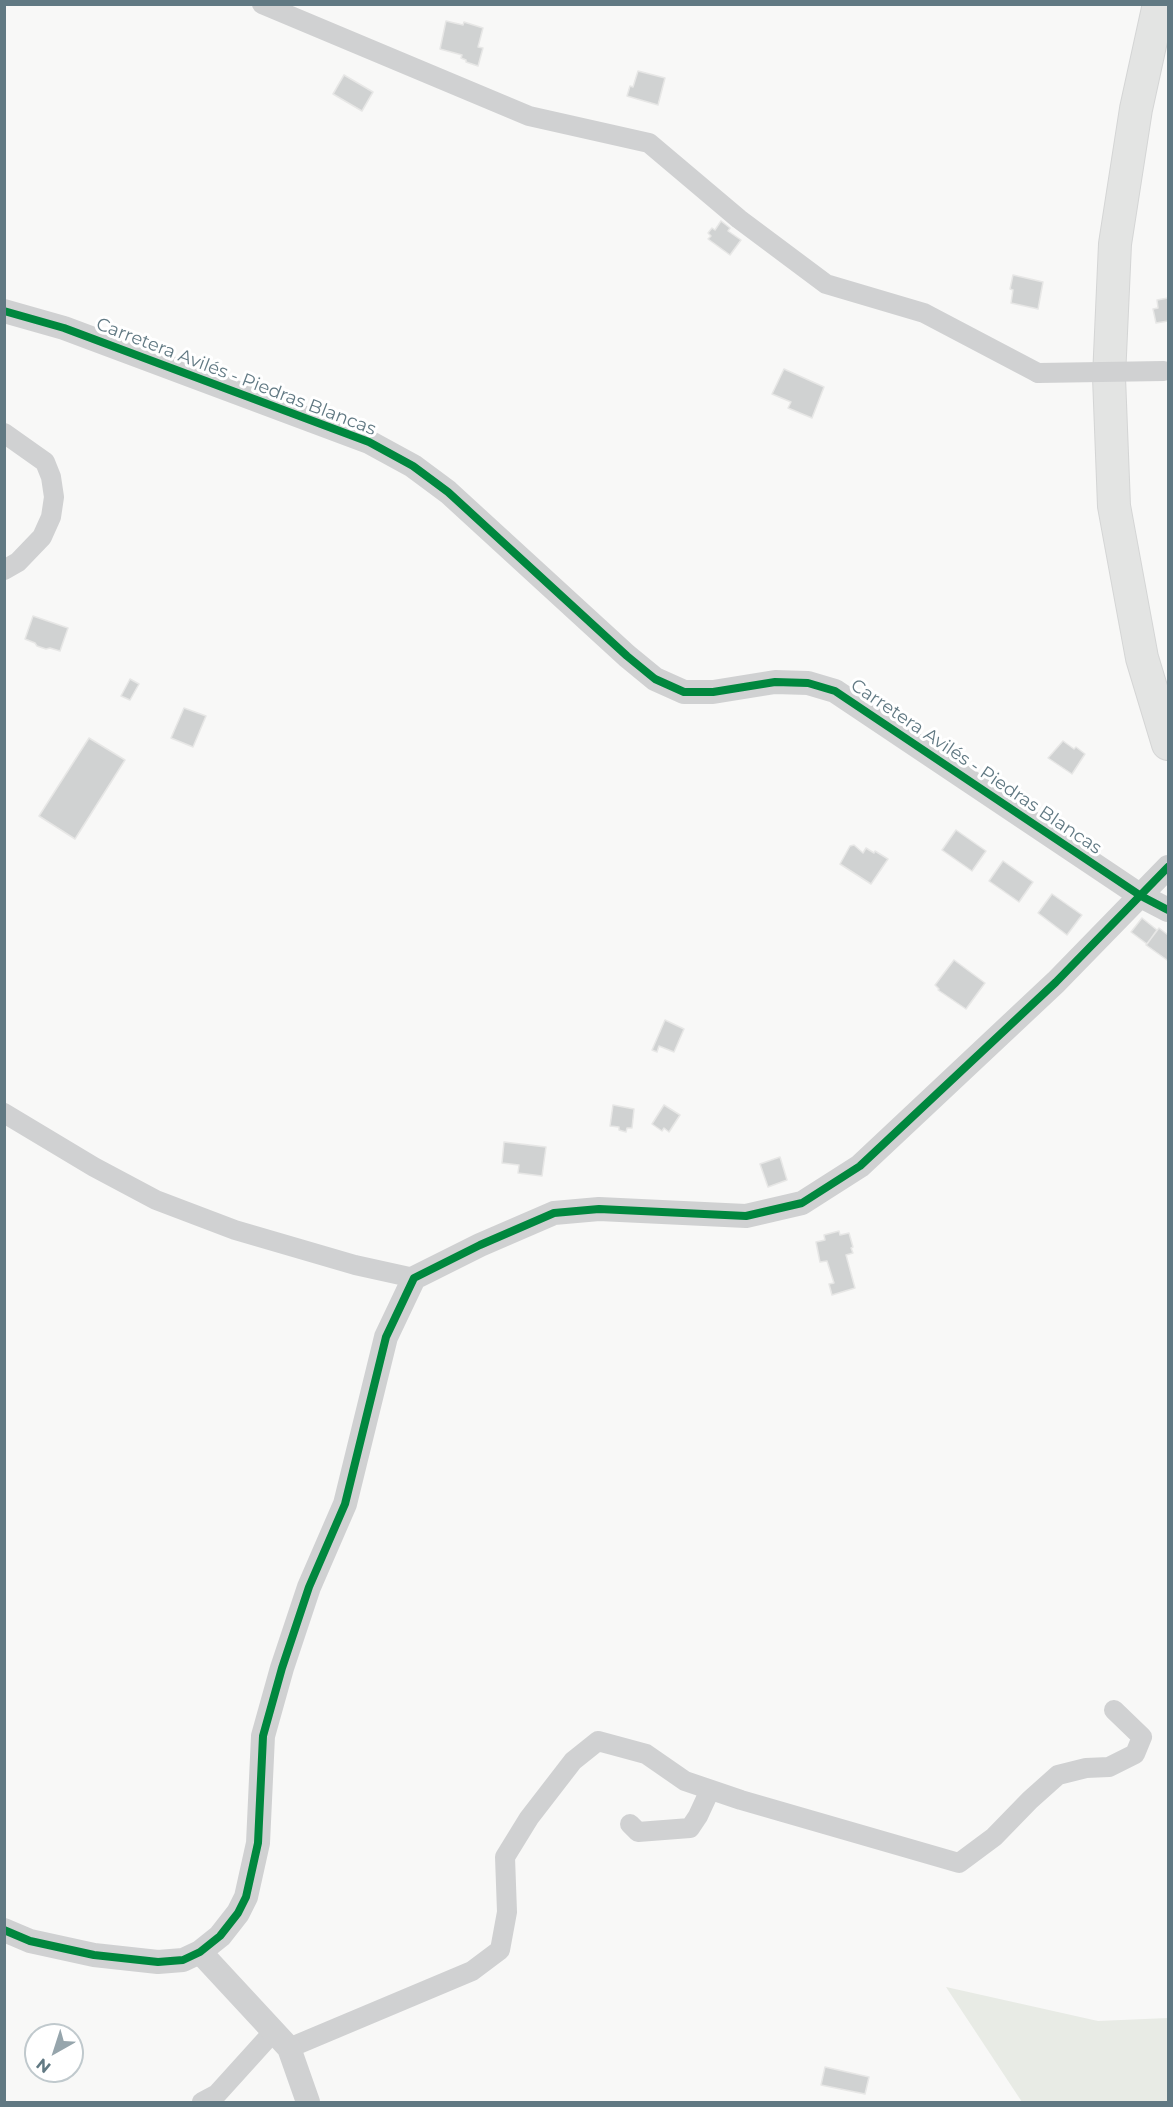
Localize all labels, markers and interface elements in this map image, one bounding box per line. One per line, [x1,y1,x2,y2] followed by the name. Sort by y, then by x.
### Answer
[93,314,379,440] street label: Carretera Avilés - Piedras Blancas
[846,675,1106,859] street label: Carretera Avilés - Piedras Blancas
[24,2023,84,2083] north arrow
[33,2054,55,2077] text: N

